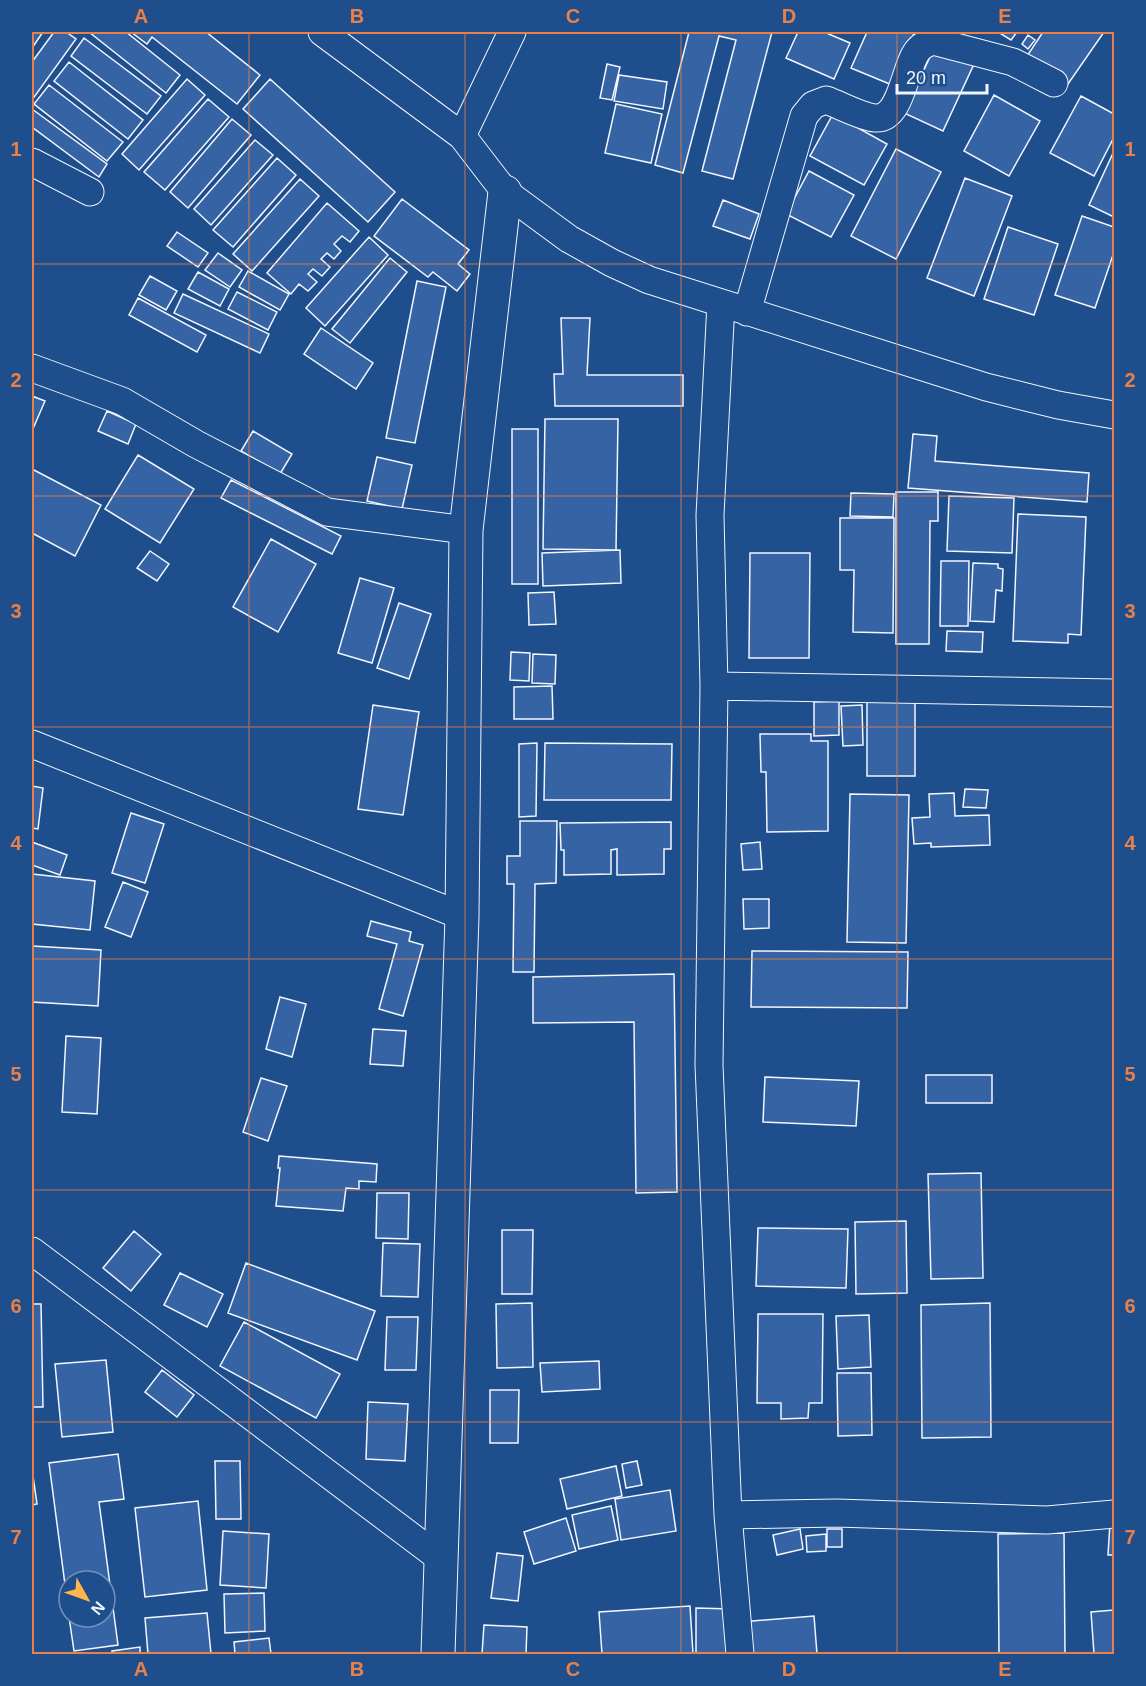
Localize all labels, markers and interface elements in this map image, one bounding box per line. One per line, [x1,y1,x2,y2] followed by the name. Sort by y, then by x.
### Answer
[134,5,148,27] text: A
[350,5,364,27] text: B
[566,5,580,27] text: C
[782,5,796,27] text: D
[998,5,1012,27] text: E
[897,57,987,95] scale bar
[906,68,946,88] text: 20 m
[10,138,22,160] text: 1
[1124,138,1136,160] text: 1
[10,369,22,391] text: 2
[1124,369,1136,391] text: 2
[10,600,22,622] text: 3
[1124,600,1136,622] text: 3
[10,832,22,854] text: 4
[1124,832,1136,854] text: 4
[10,1063,22,1085] text: 5
[1124,1063,1136,1085] text: 5
[10,1295,22,1317] text: 6
[1124,1295,1136,1317] text: 6
[10,1526,22,1548] text: 7
[1124,1526,1136,1548] text: 7
[57,1569,117,1629] north arrow
[88,1598,108,1618] text: N
[134,1658,148,1680] text: A
[350,1658,364,1680] text: B
[566,1658,580,1680] text: C
[782,1658,796,1680] text: D
[998,1658,1012,1680] text: E

